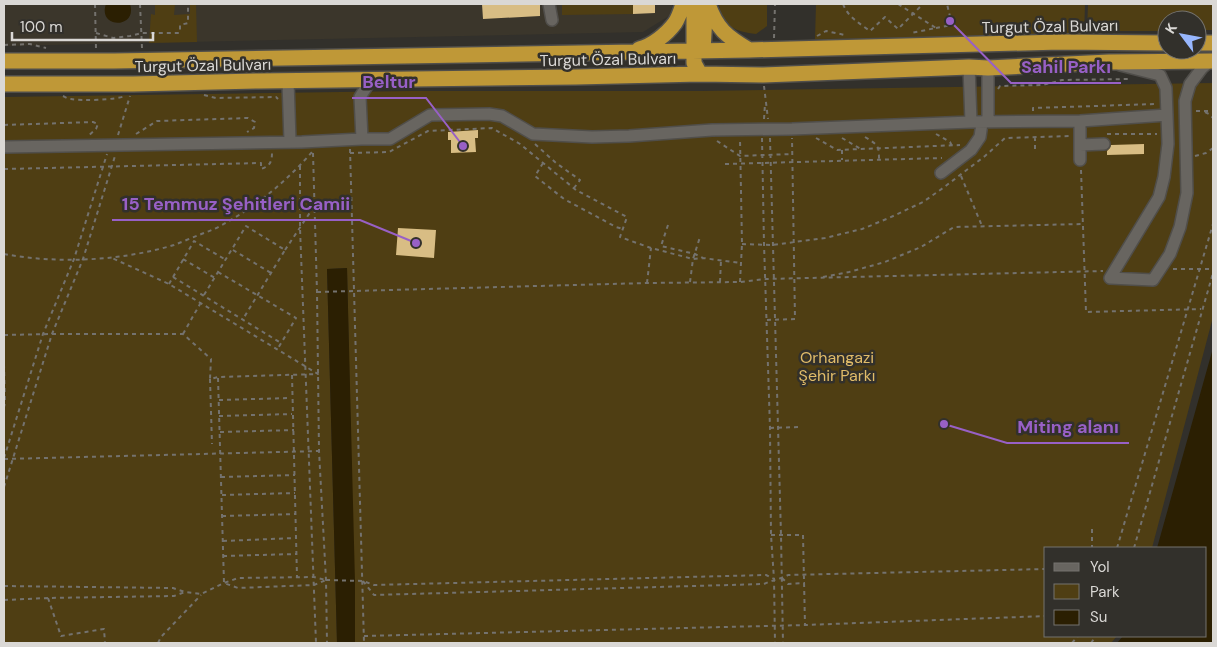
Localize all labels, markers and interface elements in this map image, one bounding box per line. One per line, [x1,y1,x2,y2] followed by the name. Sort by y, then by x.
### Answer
[12,10,154,42] scale bar
[1157,10,1207,60] north arrow
[982,15,1118,38] street label: Turgut Özal Bulvarı
[20,17,63,37] text: 100 m
[1161,19,1181,37] text: K
[540,48,676,71] street label: Turgut Özal Bulvarı
[1011,50,1121,83] callout: Sahil Parkı
[135,54,271,77] street label: Turgut Özal Bulvarı
[1021,55,1111,79] text: Sahil Parkı
[352,65,426,98] callout: Beltur
[362,70,416,94] text: Beltur
[112,187,360,220] callout: 15 Temmuz Şehitleri Camii
[122,192,350,216] text: 15 Temmuz Şehitleri Camii
[799,347,875,386] park label: Orhangazi Şehir Parkı
[1007,410,1129,443] callout: Miting alanı
[1017,415,1119,439] text: Miting alanı
[1044,547,1207,637] legend
[1090,557,1110,577] text: Yol
[1090,582,1120,602] text: Park
[1090,607,1107,627] text: Su

